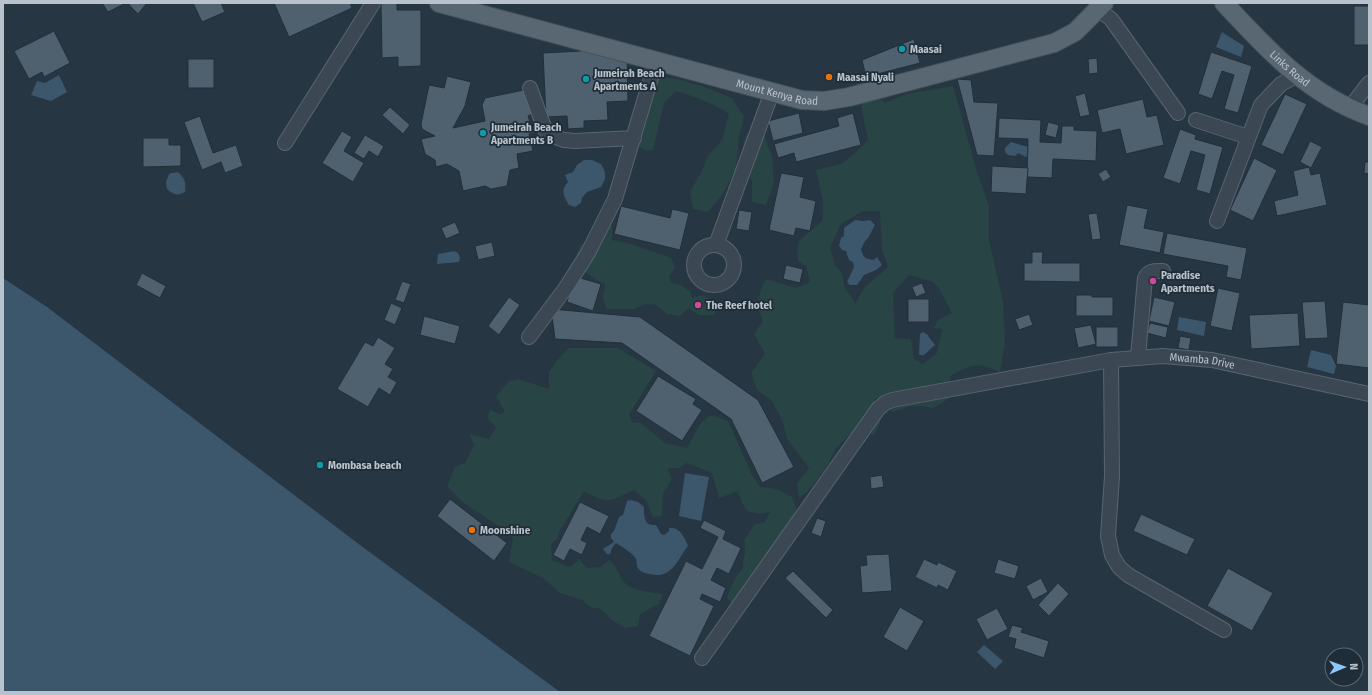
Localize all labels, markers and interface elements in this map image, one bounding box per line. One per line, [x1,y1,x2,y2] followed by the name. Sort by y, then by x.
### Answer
[910,43,942,56] place label: Maasai
[897,44,907,54] marker: Maasai
[1267,48,1313,89] street label: Links Road
[593,67,665,93] place label: Jumeirah Beach Apartments A
[837,71,894,84] place label: Maasai Nyali
[824,72,834,82] marker: Maasai Nyali
[581,74,591,84] marker: Jumeirah Beach Apartments A
[735,76,818,107] street label: Mount Kenya Road
[490,121,562,147] place label: Jumeirah Beach Apartments B
[478,128,488,138] marker: Jumeirah Beach Apartments B
[1160,269,1215,295] place label: Paradise Apartments
[1148,276,1158,286] marker: Paradise Apartments
[706,299,773,312] place label: The Reef hotel
[693,300,703,310] marker: The Reef hotel
[1169,350,1236,371] street label: Mwamba Drive
[328,459,402,472] place label: Mombasa beach
[315,460,325,470] marker: Mombasa beach
[480,524,531,537] place label: Moonshine
[467,525,477,535] marker: Moonshine
[1324,647,1364,687] north arrow
[1347,663,1360,670] text: N

